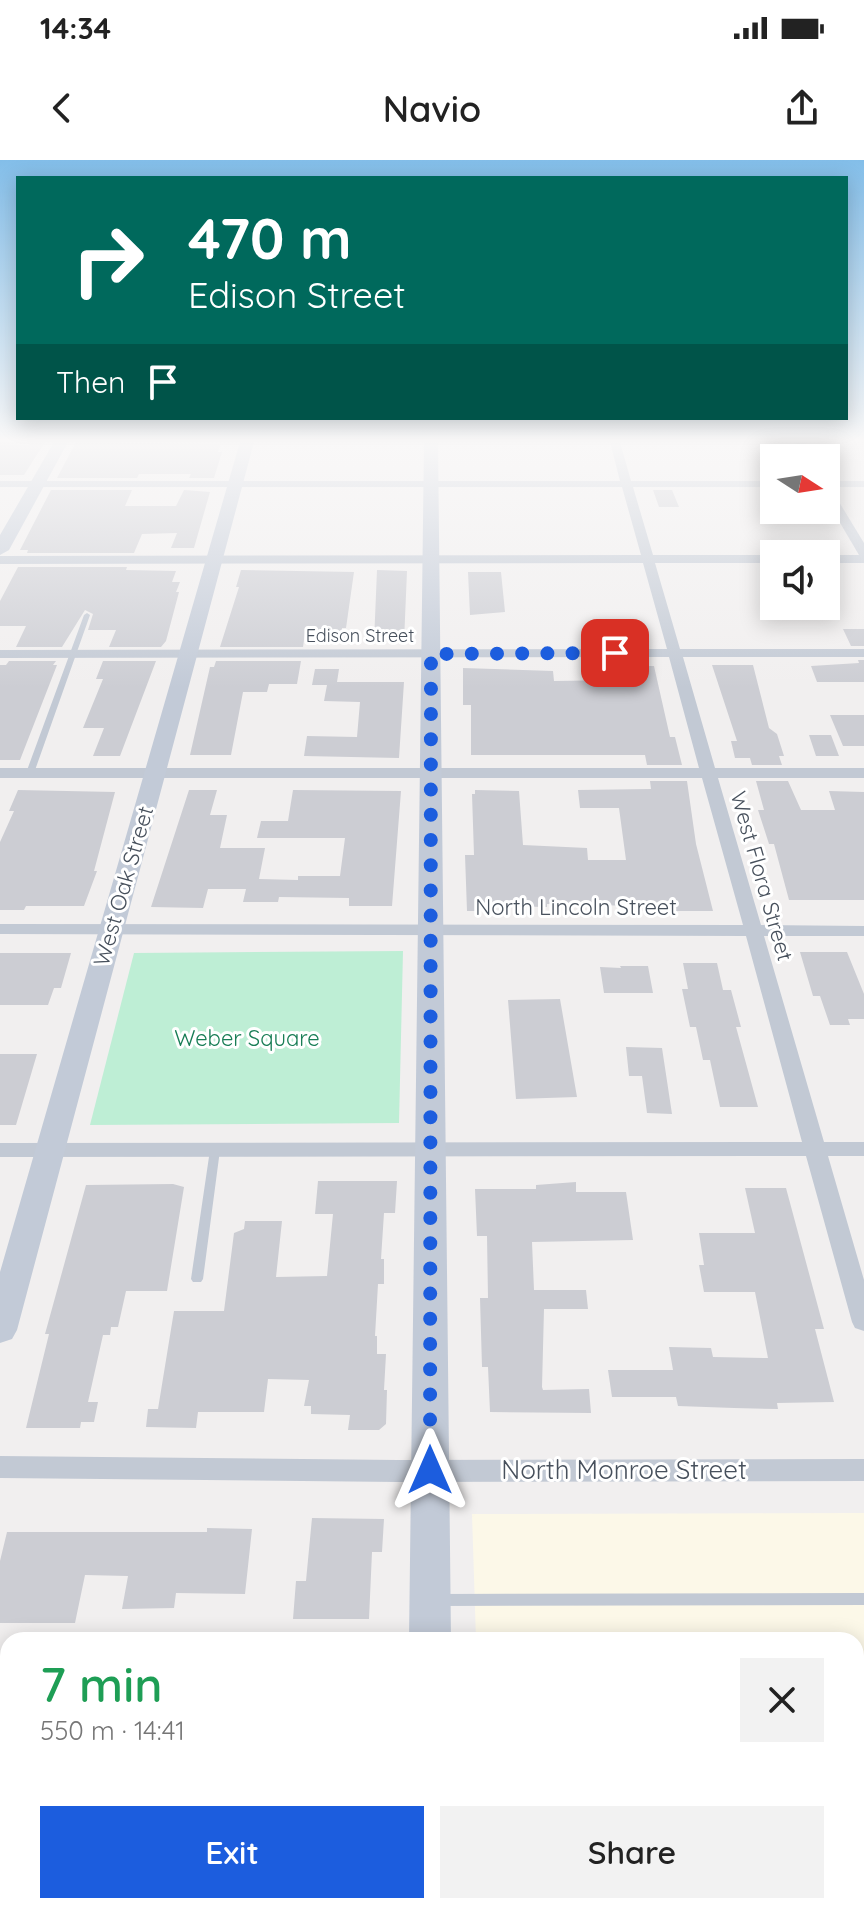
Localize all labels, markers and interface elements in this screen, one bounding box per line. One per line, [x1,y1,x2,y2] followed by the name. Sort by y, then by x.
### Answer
[40,9,111,47] text: 14:34
[40,86,84,130] icon: back
[383,86,481,131] text: Navio
[780,86,824,130] icon: share
[188,203,352,273] text: 470 m
[56,208,160,312] icon: right
[188,272,405,317] text: Edison Street
[141,360,185,404] icon: arrive
[56,363,125,401] text: Then
[760,444,840,524] north arrow
[760,444,840,620] map controls
[760,540,840,620] button: sound
[581,619,649,687] pin
[306,624,414,647] street label: Edison Street
[593,631,637,675] icon: arrive
[724,788,800,964] street label: West Flora Street
[87,803,159,969] street label: West Oak Street
[475,893,677,921] street label: North Lincoln Street
[174,1024,320,1052] park label: Weber Square
[388,1428,472,1512] position arrow
[501,1453,747,1486] street label: North Monroe Street
[40,1654,163,1714] text: 7 min
[740,1658,824,1742] button: close
[40,1714,185,1747] text: 550 m · 14:41
[40,1806,424,1898] button: Exit
[440,1806,824,1898] button: Share

